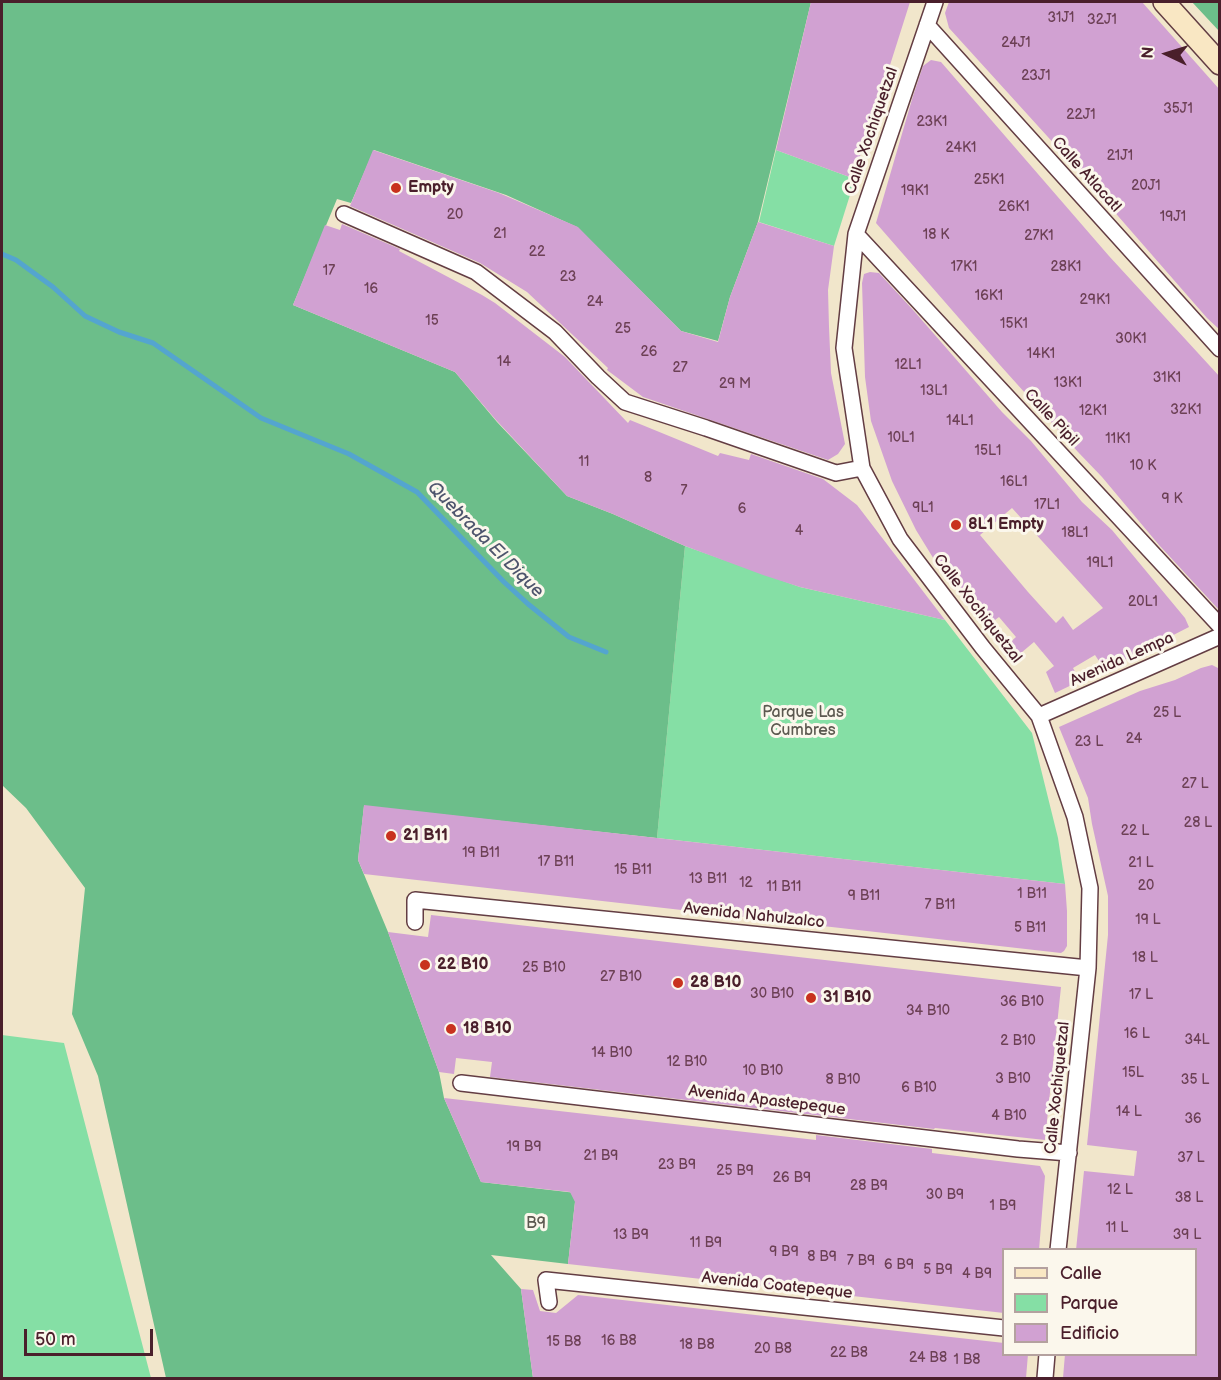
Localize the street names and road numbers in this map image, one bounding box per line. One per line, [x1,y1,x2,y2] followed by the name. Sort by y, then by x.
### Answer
[841,65,903,197] street label: Calle Xochiquetzal
[1047,133,1125,217] street label: Calle Atlacatl
[1020,385,1082,451] street label: Calle Pipil
[928,551,1026,667] street label: Calle Xochiquetzal
[1067,629,1177,691] street label: Avenida Lempa
[683,899,825,933] street label: Avenida Nahulzalco
[1041,1021,1075,1155] street label: Calle Xochiquetzal
[687,1082,847,1120] street label: Avenida Apastepeque
[701,1269,853,1303] street label: Avenida Coatepeque

